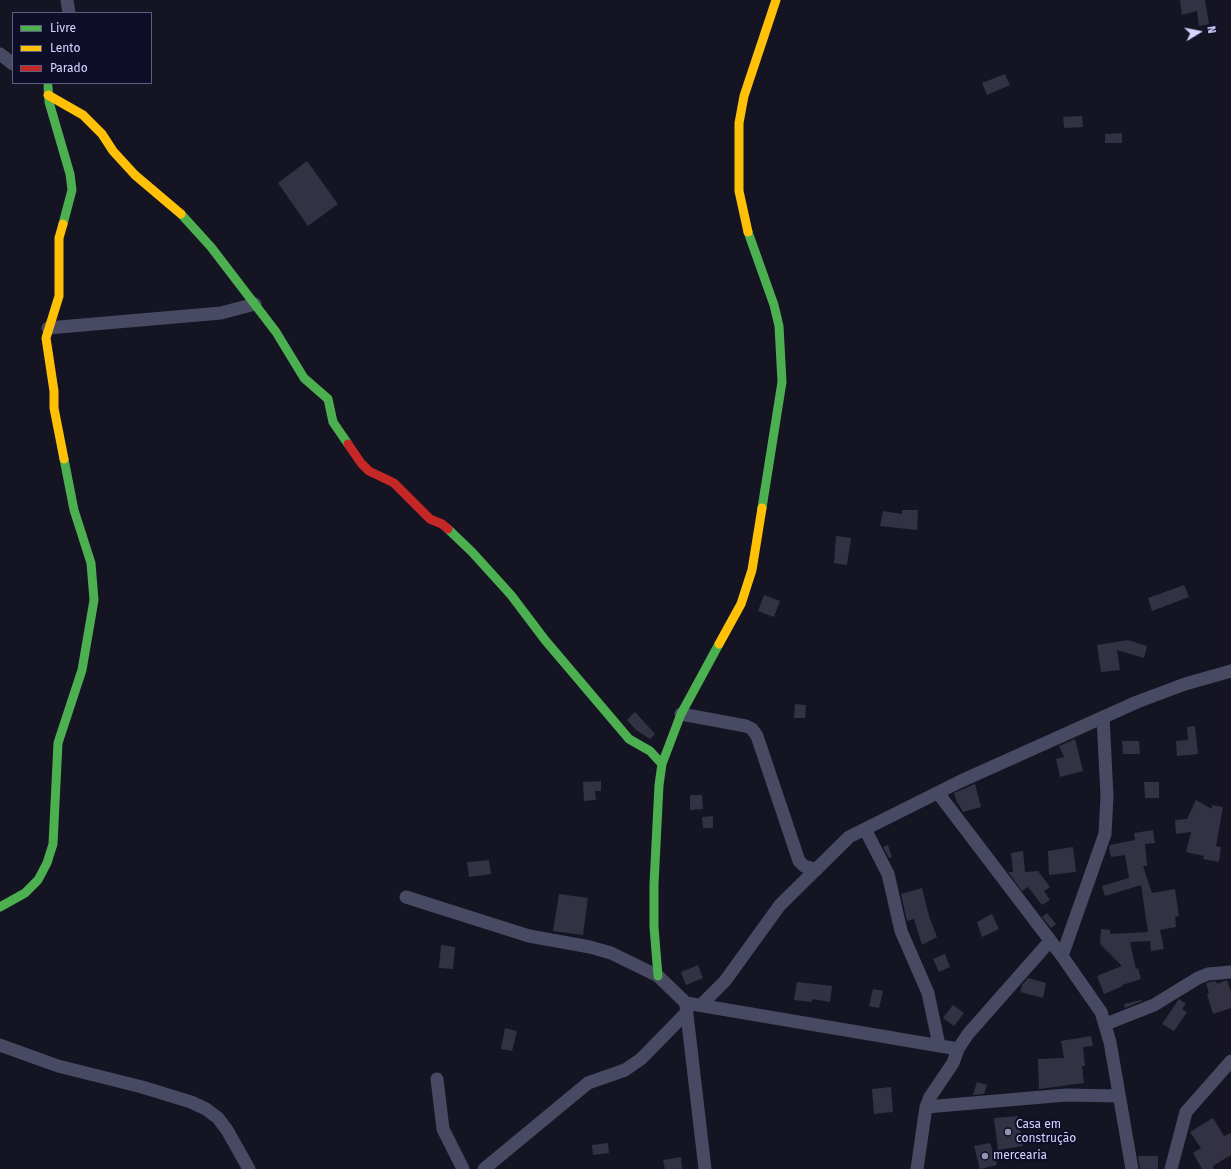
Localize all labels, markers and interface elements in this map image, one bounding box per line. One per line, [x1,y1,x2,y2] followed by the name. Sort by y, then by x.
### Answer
[12,12,152,84] legend
[1179,12,1219,52] north arrow
[50,21,76,35] text: Livre
[1204,25,1218,35] text: N
[50,41,80,55] text: Lento
[50,61,88,75] text: Parado
[1016,1118,1076,1146] place label: Casa em construção
[1003,1127,1013,1137] marker: Casa em construção
[993,1149,1047,1163] place label: mercearia
[980,1151,990,1161] marker: mercearia

